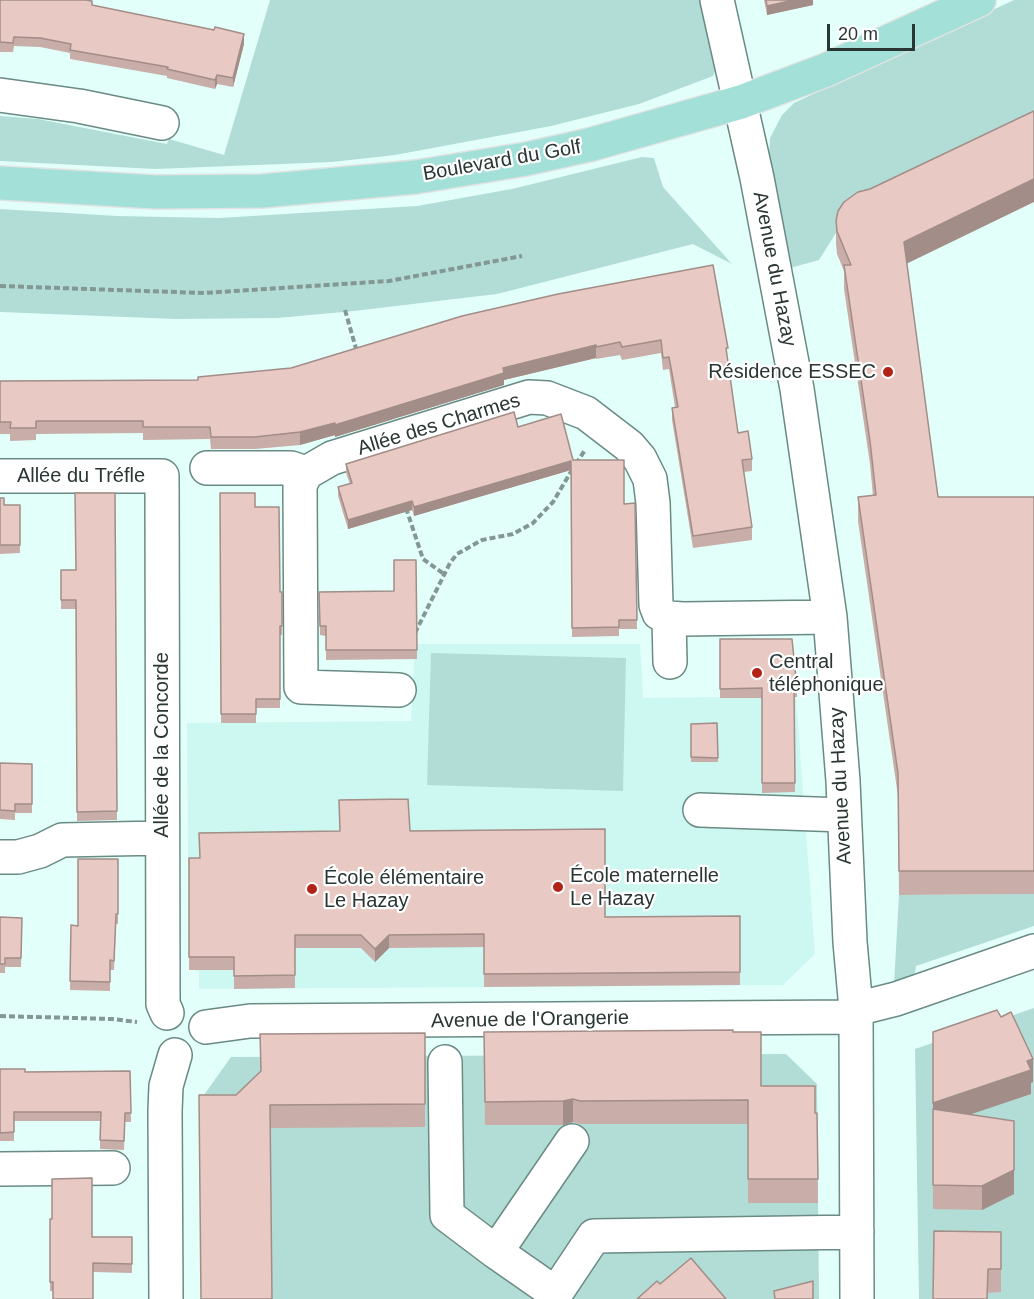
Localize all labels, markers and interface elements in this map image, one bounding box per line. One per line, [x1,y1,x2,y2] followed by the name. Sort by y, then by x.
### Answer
[830,12,918,50] scale bar
[838,24,878,44] text: 20 m
[421,135,583,187] street label: Boulevard du Golf
[747,189,801,349] street label: Avenue du Hazay
[708,360,876,384] place label: Résidence ESSEC
[881,365,895,379] marker: Résidence ESSEC
[355,389,523,461] street label: Allée des Charmes
[17,464,145,488] street label: Allée du Tréfle
[769,650,884,697] place label: Central téléphonique
[150,652,174,838] street label: Allée de la Concorde
[750,666,764,680] marker: Central téléphonique
[825,707,857,865] street label: Avenue du Hazay
[570,864,719,911] place label: École maternelle Le Hazay
[324,866,484,913] place label: École élémentaire Le Hazay
[551,880,565,894] marker: École maternelle Le Hazay
[305,882,319,896] marker: École élémentaire Le Hazay
[431,1006,629,1034] street label: Avenue de l'Orangerie

